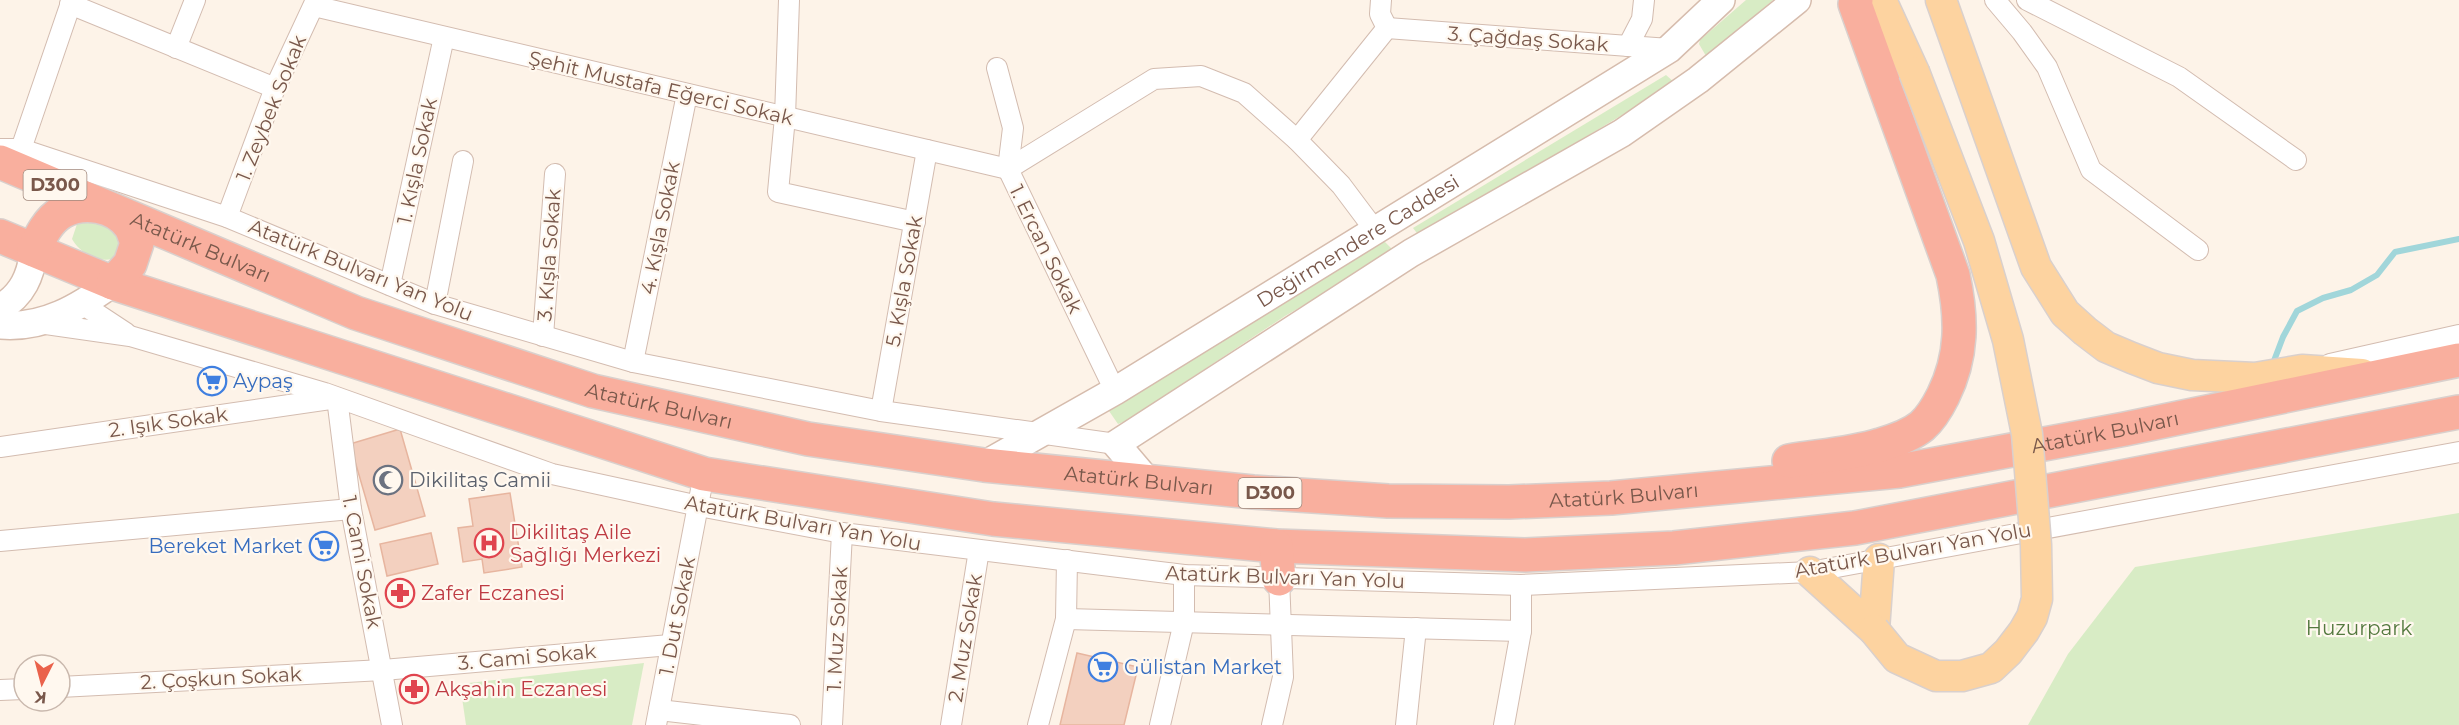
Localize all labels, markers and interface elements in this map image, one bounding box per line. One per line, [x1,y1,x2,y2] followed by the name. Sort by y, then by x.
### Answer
[1447,21,1609,57] street label: 3. Çağdaş Sokak
[231,31,311,185] street label: 1. Zeybek Sokak
[526,46,796,130] street label: Şehit Mustafa Eğerci Sokak
[392,96,442,226] street label: 1. Kışla Sokak
[635,159,685,297] street label: 4. Kışla Sokak
[1252,169,1464,313] street label: Değirmendere Caddesi
[23,170,86,200] road number: D300
[1005,181,1087,317] street label: 1. Ercan Sokak
[532,188,566,322] street label: 3. Kışla Sokak
[127,207,274,287] street label: Atatürk Bulvarı
[245,214,477,326] street label: Atatürk Bulvarı Yan Yolu
[881,214,927,348] street label: 5. Kışla Sokak
[196,365,228,397] supermarket icon: Aypaş
[233,369,293,393] place label: Aypaş
[582,377,735,434] street label: Atatürk Bulvarı
[107,402,229,442] street label: 2. Işık Sokak
[2029,406,2181,458] street label: Atatürk Bulvarı
[1063,461,1215,500] street label: Atatürk Bulvarı
[372,464,404,496] mosque icon: Dikilitaş Camii
[409,468,551,492] place label: Dikilitaş Camii
[1238,478,1302,508] road number: D300
[1548,478,1700,512] street label: Atatürk Bulvarı
[683,490,923,556] street label: Atatürk Bulvarı Yan Yolu
[337,494,387,630] street label: 1. Cami Sokak
[1793,517,2033,583] street label: Atatürk Bulvarı Yan Yolu
[510,520,661,567] place label: Dikilitaş Aile Sağlığı Merkezi
[473,527,505,559] hospital icon: Dikilitaş Aile Sağlığı Merkezi
[308,530,340,562] supermarket icon: Bereket Market
[149,534,303,558] place label: Bereket Market
[654,555,700,677] street label: 1. Dut Sokak
[1165,561,1405,593] street label: Atatürk Bulvarı Yan Yolu
[822,566,852,692] street label: 1. Muz Sokak
[943,572,987,704] street label: 2. Muz Sokak
[384,577,416,609] pharmacy icon: Zafer Eczanesi
[421,581,565,605] place label: Zafer Eczanesi
[2306,616,2412,640] park label: Huzurpark
[457,639,597,675] street label: 3. Cami Sokak
[1087,651,1119,683] supermarket icon: Gülistan Market
[12,653,72,713] north arrow
[1124,655,1282,679] place label: Gülistan Market
[140,662,302,694] street label: 2. Çoşkun Sokak
[398,673,430,705] pharmacy icon: Akşahin Eczanesi
[435,677,607,701] place label: Akşahin Eczanesi
[32,687,47,707] text: K

